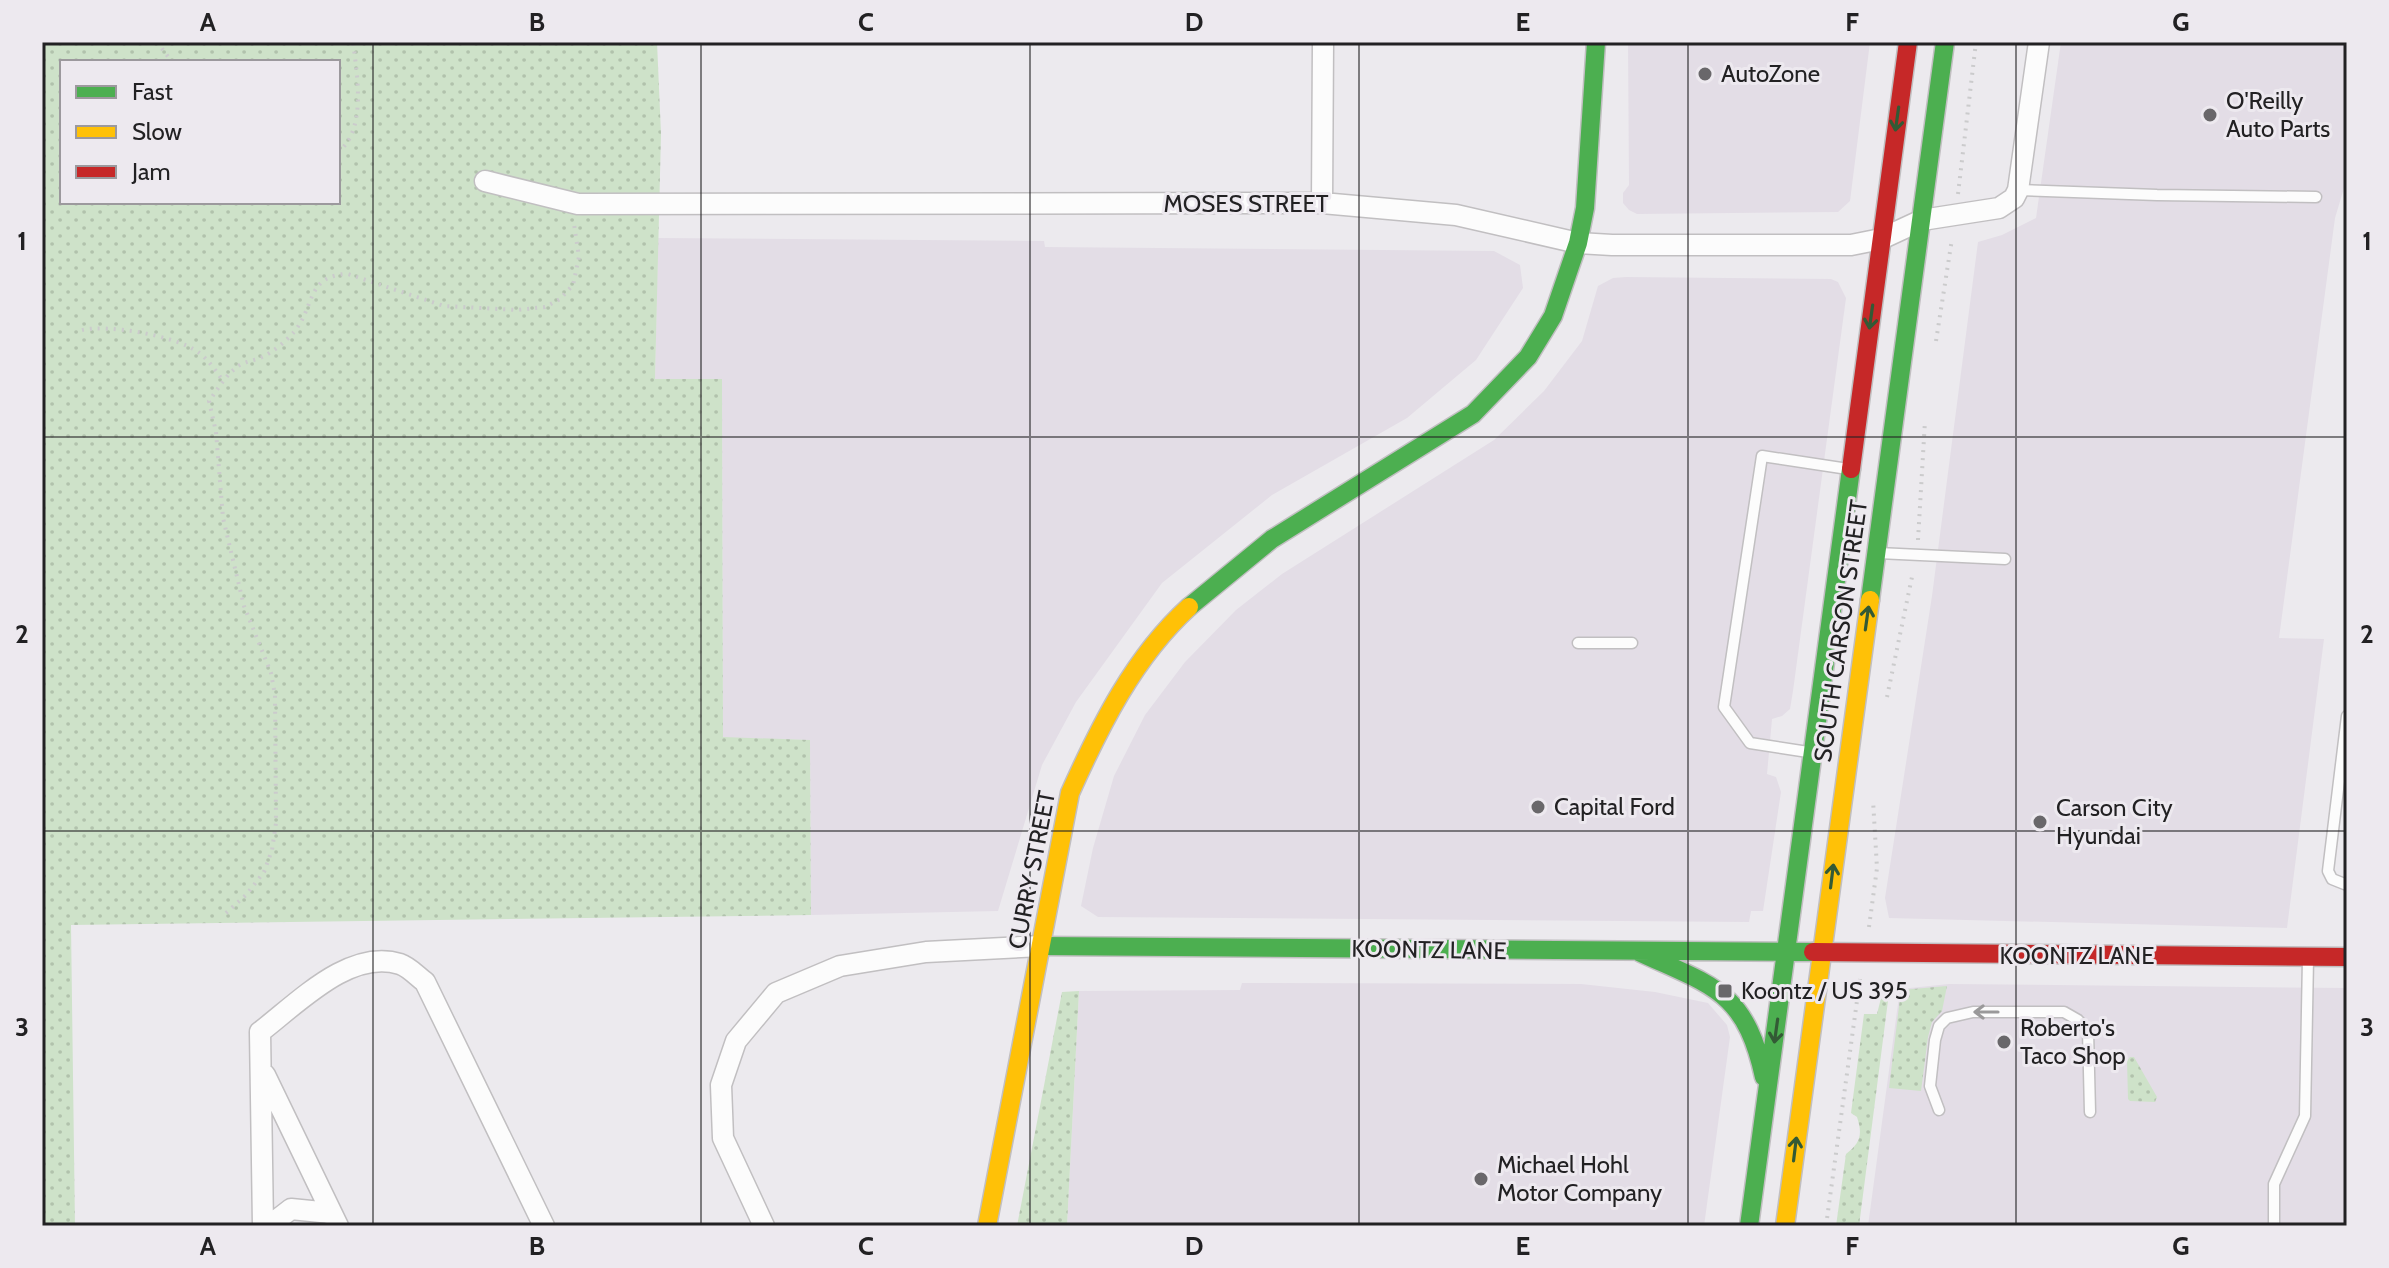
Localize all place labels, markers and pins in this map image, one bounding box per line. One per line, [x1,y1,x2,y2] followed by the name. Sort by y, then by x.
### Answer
[1721,59,1820,88] place label: AutoZone
[1696,65,1714,83] marker: AutoZone
[2226,86,2330,143] place label: O'Reilly Auto Parts
[2201,106,2219,124] marker: O'Reilly Auto Parts
[1554,792,1675,821] place label: Capital Ford
[2056,793,2173,850] place label: Carson City Hyundai
[1529,798,1547,816] marker: Capital Ford
[2031,813,2049,831] marker: Carson City Hyundai
[1741,976,1908,1005] place label: Koontz / US 395
[1716,982,1734,1000] marker: Koontz / US 395
[2020,1013,2126,1070] place label: Roberto's Taco Shop
[1995,1033,2013,1051] marker: Roberto's Taco Shop
[1497,1150,1662,1207] place label: Michael Hohl Motor Company
[1472,1170,1490,1188] marker: Michael Hohl Motor Company

